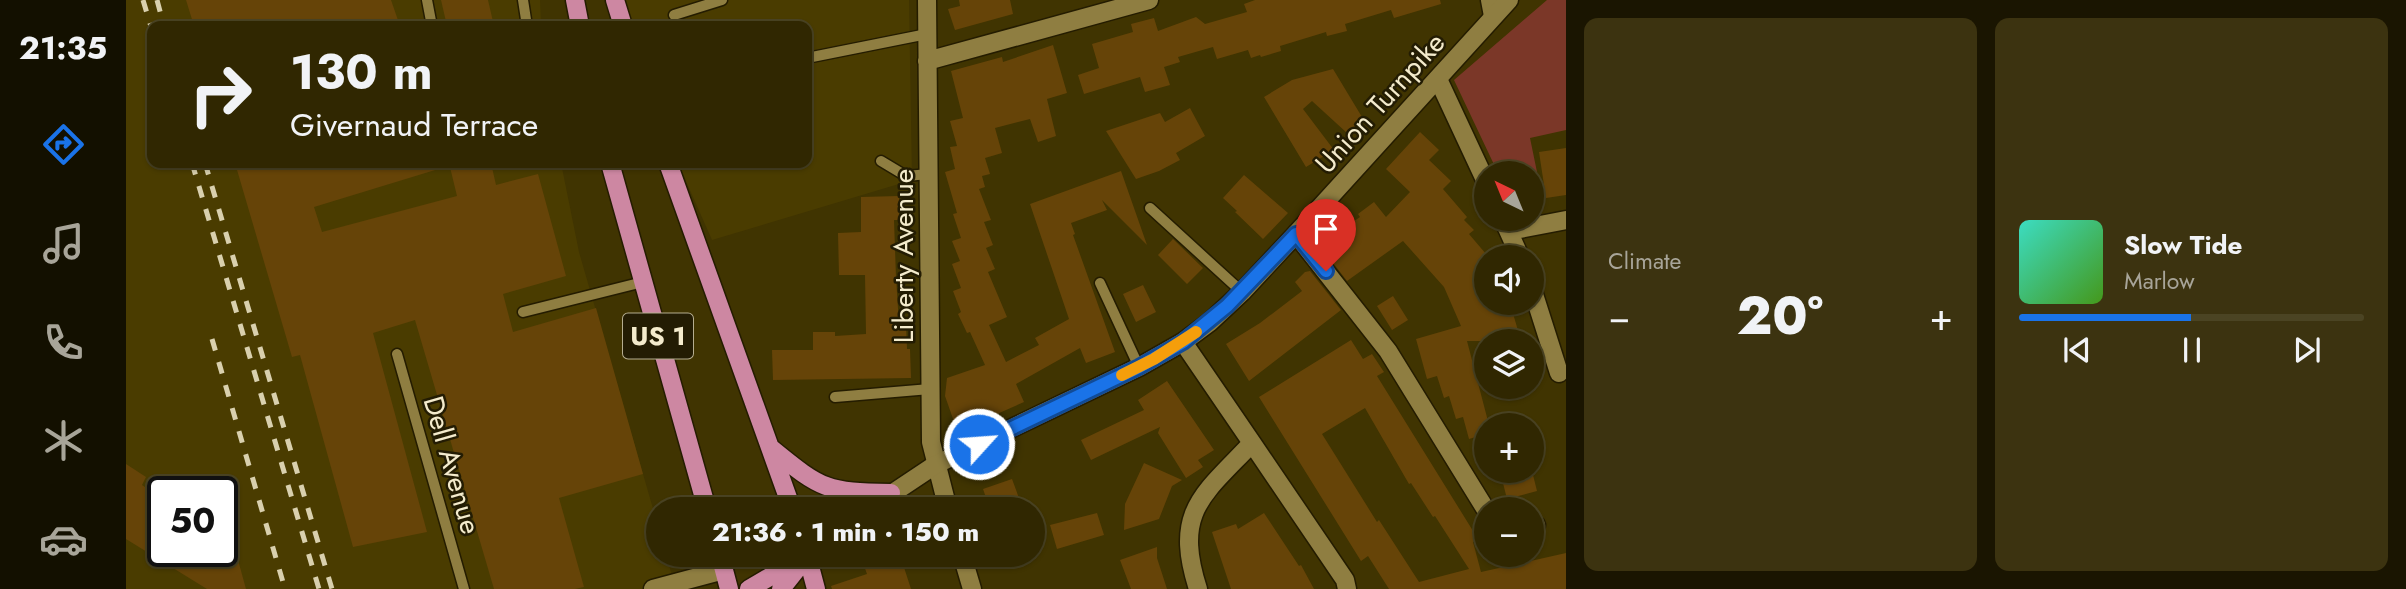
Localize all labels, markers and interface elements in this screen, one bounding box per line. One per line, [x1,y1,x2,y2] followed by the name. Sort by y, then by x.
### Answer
[1305,23,1455,183] street label: Union Turnpike
[19,25,107,71] text: 21:35
[290,37,433,107] text: 130 m
[175,49,266,140] icon: right
[290,102,538,148] text: Givernaud Terrace
[39,120,88,169] icon: directions
[1474,161,1544,231] north arrow
[1474,161,1544,567] map controls
[883,169,924,343] street label: Liberty Avenue
[1296,199,1356,271] pin
[1307,210,1345,248] icon: arrive
[39,219,88,268] icon: music
[2124,226,2243,264] text: Slow Tide
[1608,244,1681,278] text: Climate
[1474,245,1544,315] button: sound
[2124,264,2195,298] text: Marlow
[1737,278,1823,354] text: 20°
[1608,289,1630,344] text: −
[1930,289,1953,344] text: +
[623,314,693,358] road number: US 1
[39,318,88,367] icon: phone
[1474,329,1544,399] button: layers
[2058,331,2096,369] icon: previous
[2173,331,2211,369] icon: pause
[2288,331,2326,369] icon: next
[413,391,491,539] street label: Dell Avenue
[942,407,1016,481] position arrow
[1474,413,1544,483] button: +
[39,416,88,465] icon: climate
[147,476,238,567] speed limit sign: 50
[1474,497,1544,567] button: −
[712,513,979,551] text: 21:36 · 1 min · 150 m
[39,515,88,564] icon: car

